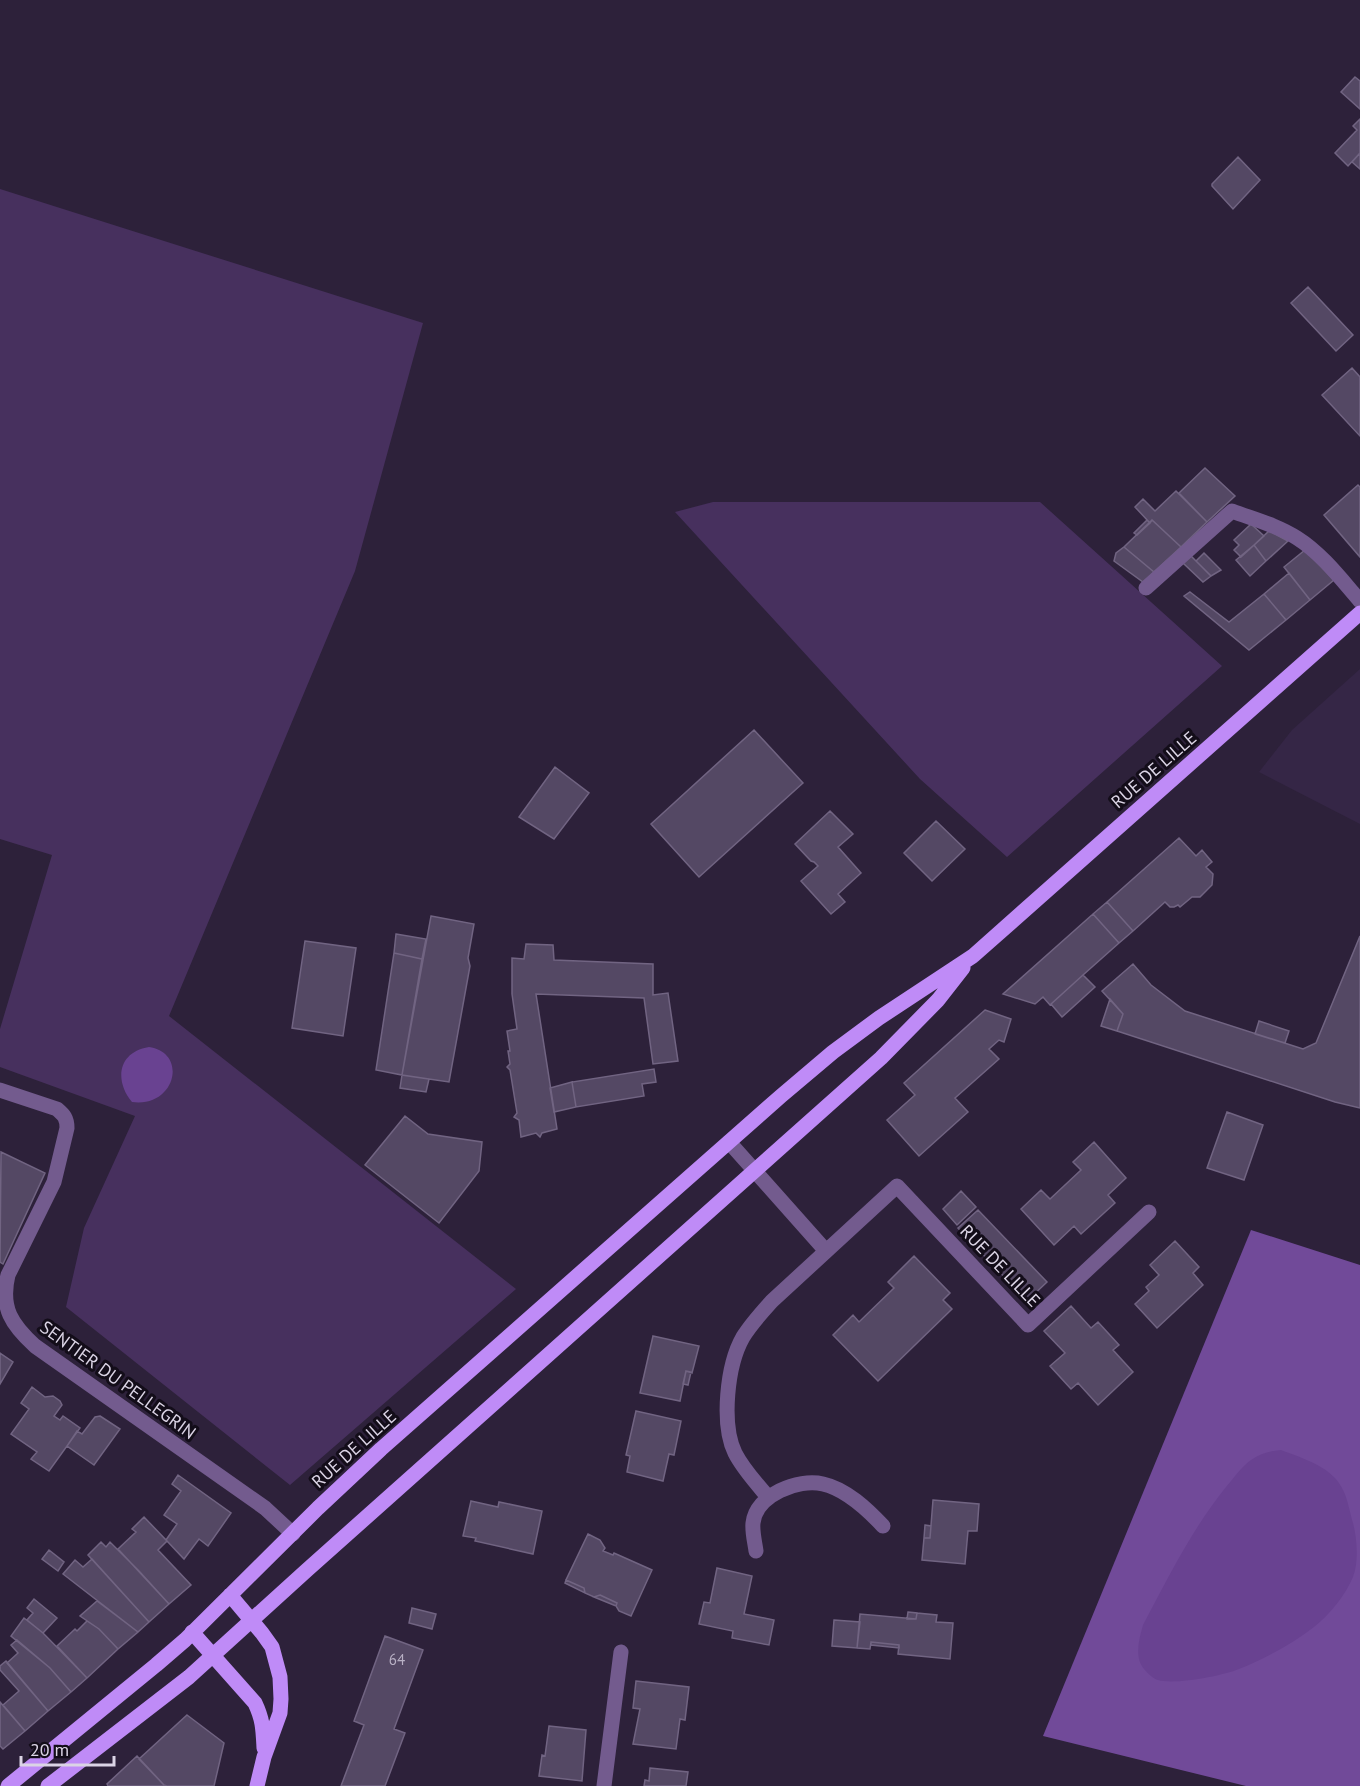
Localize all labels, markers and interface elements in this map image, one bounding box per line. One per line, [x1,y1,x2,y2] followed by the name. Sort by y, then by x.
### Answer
[1106,726,1201,813] street label: RUE DE LILLE
[955,1220,1045,1312] street label: RUE DE LILLE
[36,1315,201,1444] street label: SENTIER DU PELLEGRIN
[307,1405,401,1493] street label: RUE DE LILLE
[389,1650,405,1669] house number: 64
[21,1729,114,1767] scale bar
[30,1738,69,1761] text: 20 m

